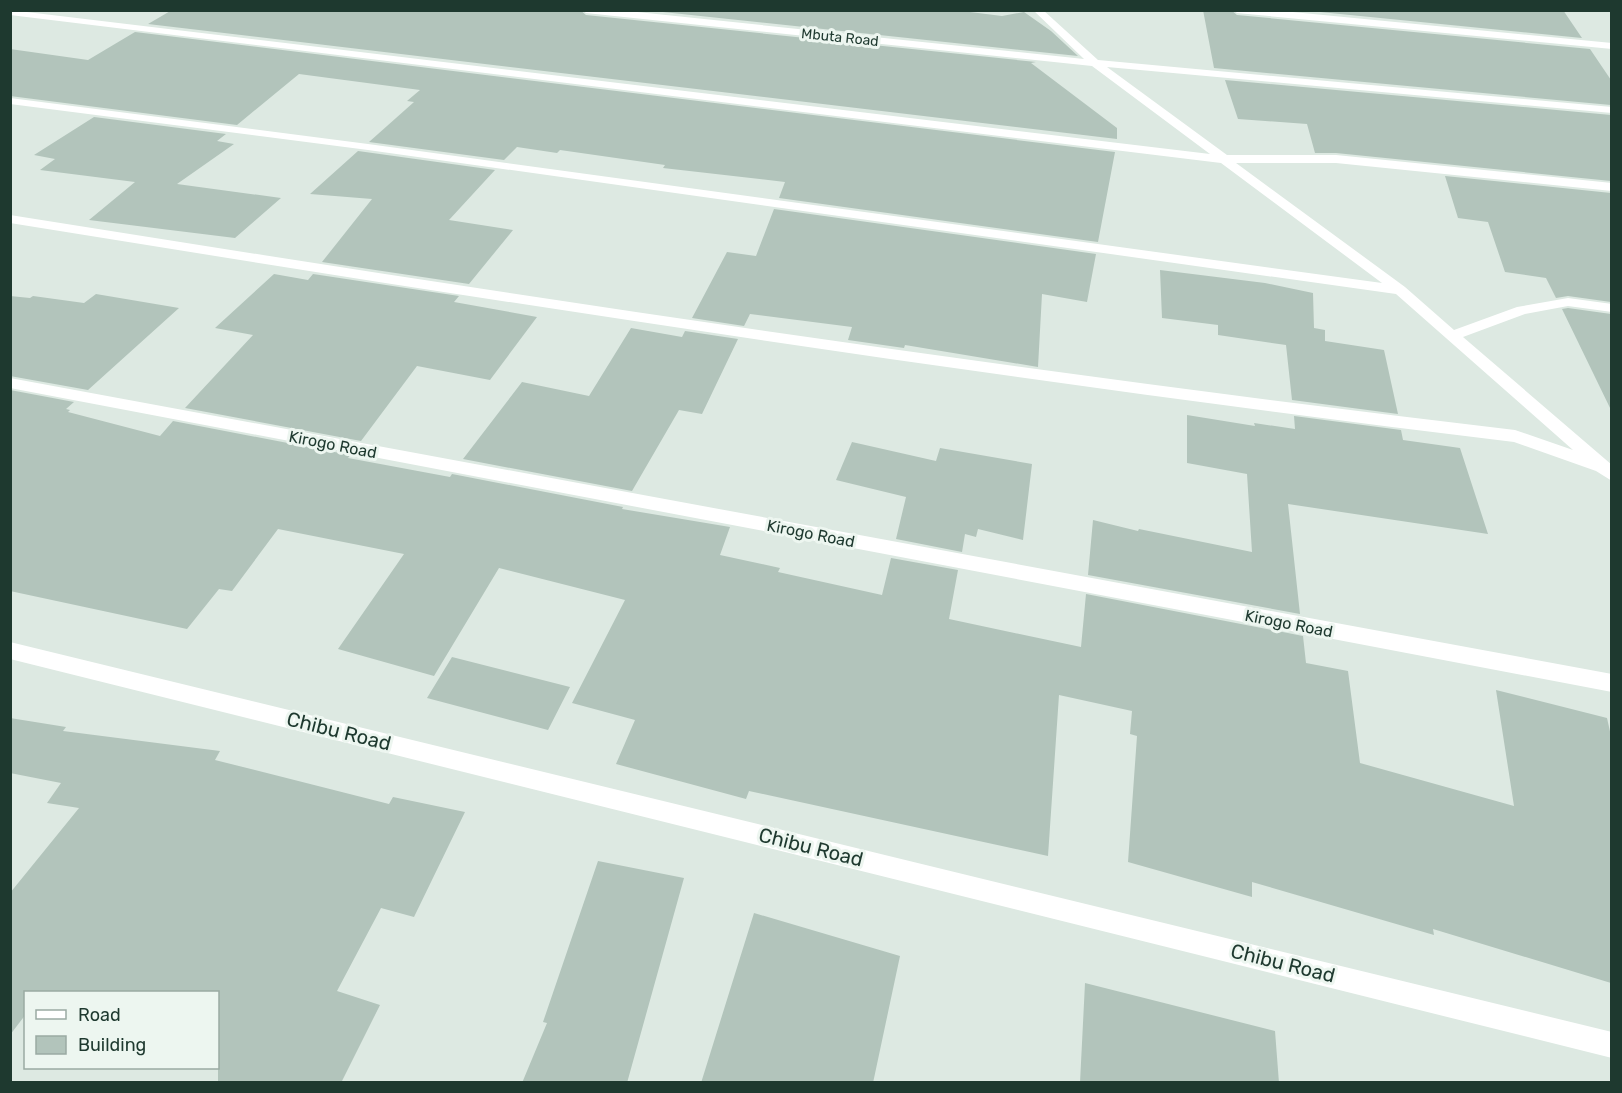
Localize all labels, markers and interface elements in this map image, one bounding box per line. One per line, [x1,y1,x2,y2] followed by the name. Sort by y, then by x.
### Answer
[800,25,879,50] street label: Mbuta Road
[287,427,378,462] street label: Kirogo Road
[765,516,856,551] street label: Kirogo Road
[1243,606,1334,641] street label: Kirogo Road
[284,706,394,756] street label: Chibu Road
[756,822,866,872] street label: Chibu Road
[1228,938,1338,988] street label: Chibu Road
[24,991,219,1069] legend
[78,1004,121,1026] text: Road
[78,1034,146,1056] text: Building

